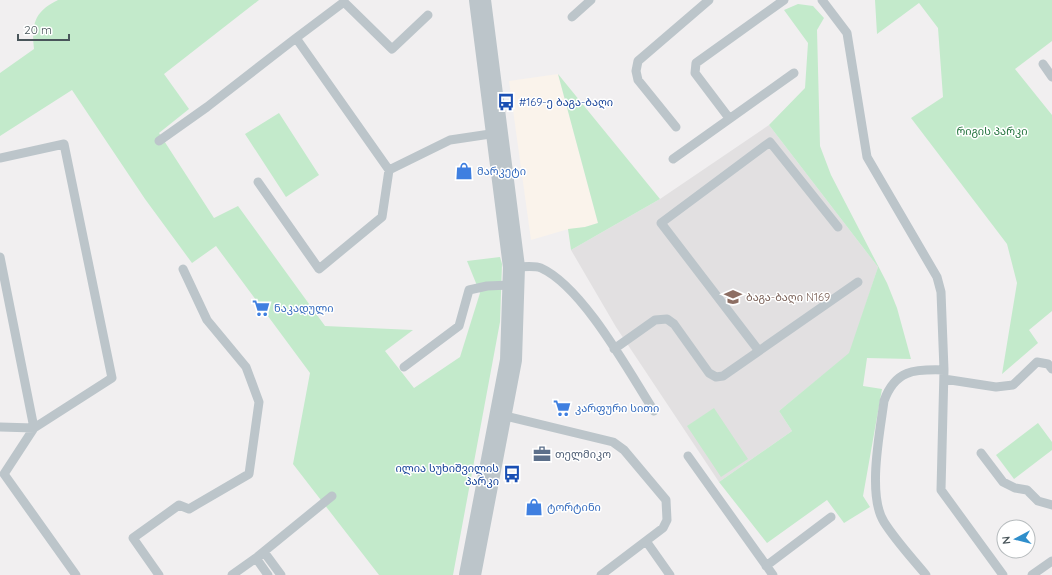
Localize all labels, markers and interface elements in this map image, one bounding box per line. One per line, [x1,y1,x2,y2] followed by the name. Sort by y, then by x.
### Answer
[18,16,69,42] scale bar
[24,22,52,37] text: 20 m
[496,92,516,112] bus stop icon: #169-ე ბაგა-ბაღი
[519,95,613,109] place label: #169-ე ბაგა-ბაღი
[956,124,1028,138] park label: რიგის პარკი
[454,161,474,181] shop icon: მარკეტი
[477,164,526,178] place label: მარკეტი
[723,287,743,307] school or university icon: ბაგა-ბაღი N169
[746,290,830,304] place label: ბაგა-ბაღი N169
[251,298,271,318] supermarket icon: ნაკადული
[274,301,333,315] place label: ნაკადული
[552,398,572,418] supermarket icon: კარფური სითი
[575,401,659,415] place label: კარფური სითი
[532,444,552,464] office icon: თელმიკო
[555,447,611,461] place label: თელმიკო
[395,461,499,488] place label: ილია სუხიშვილის პარკი
[502,464,522,484] bus stop icon: ილია სუხიშვილის პარკი
[524,497,544,517] shop icon: ტორტინი
[547,500,601,514] place label: ტორტინი
[996,519,1036,559] north arrow
[999,535,1014,545] text: N

